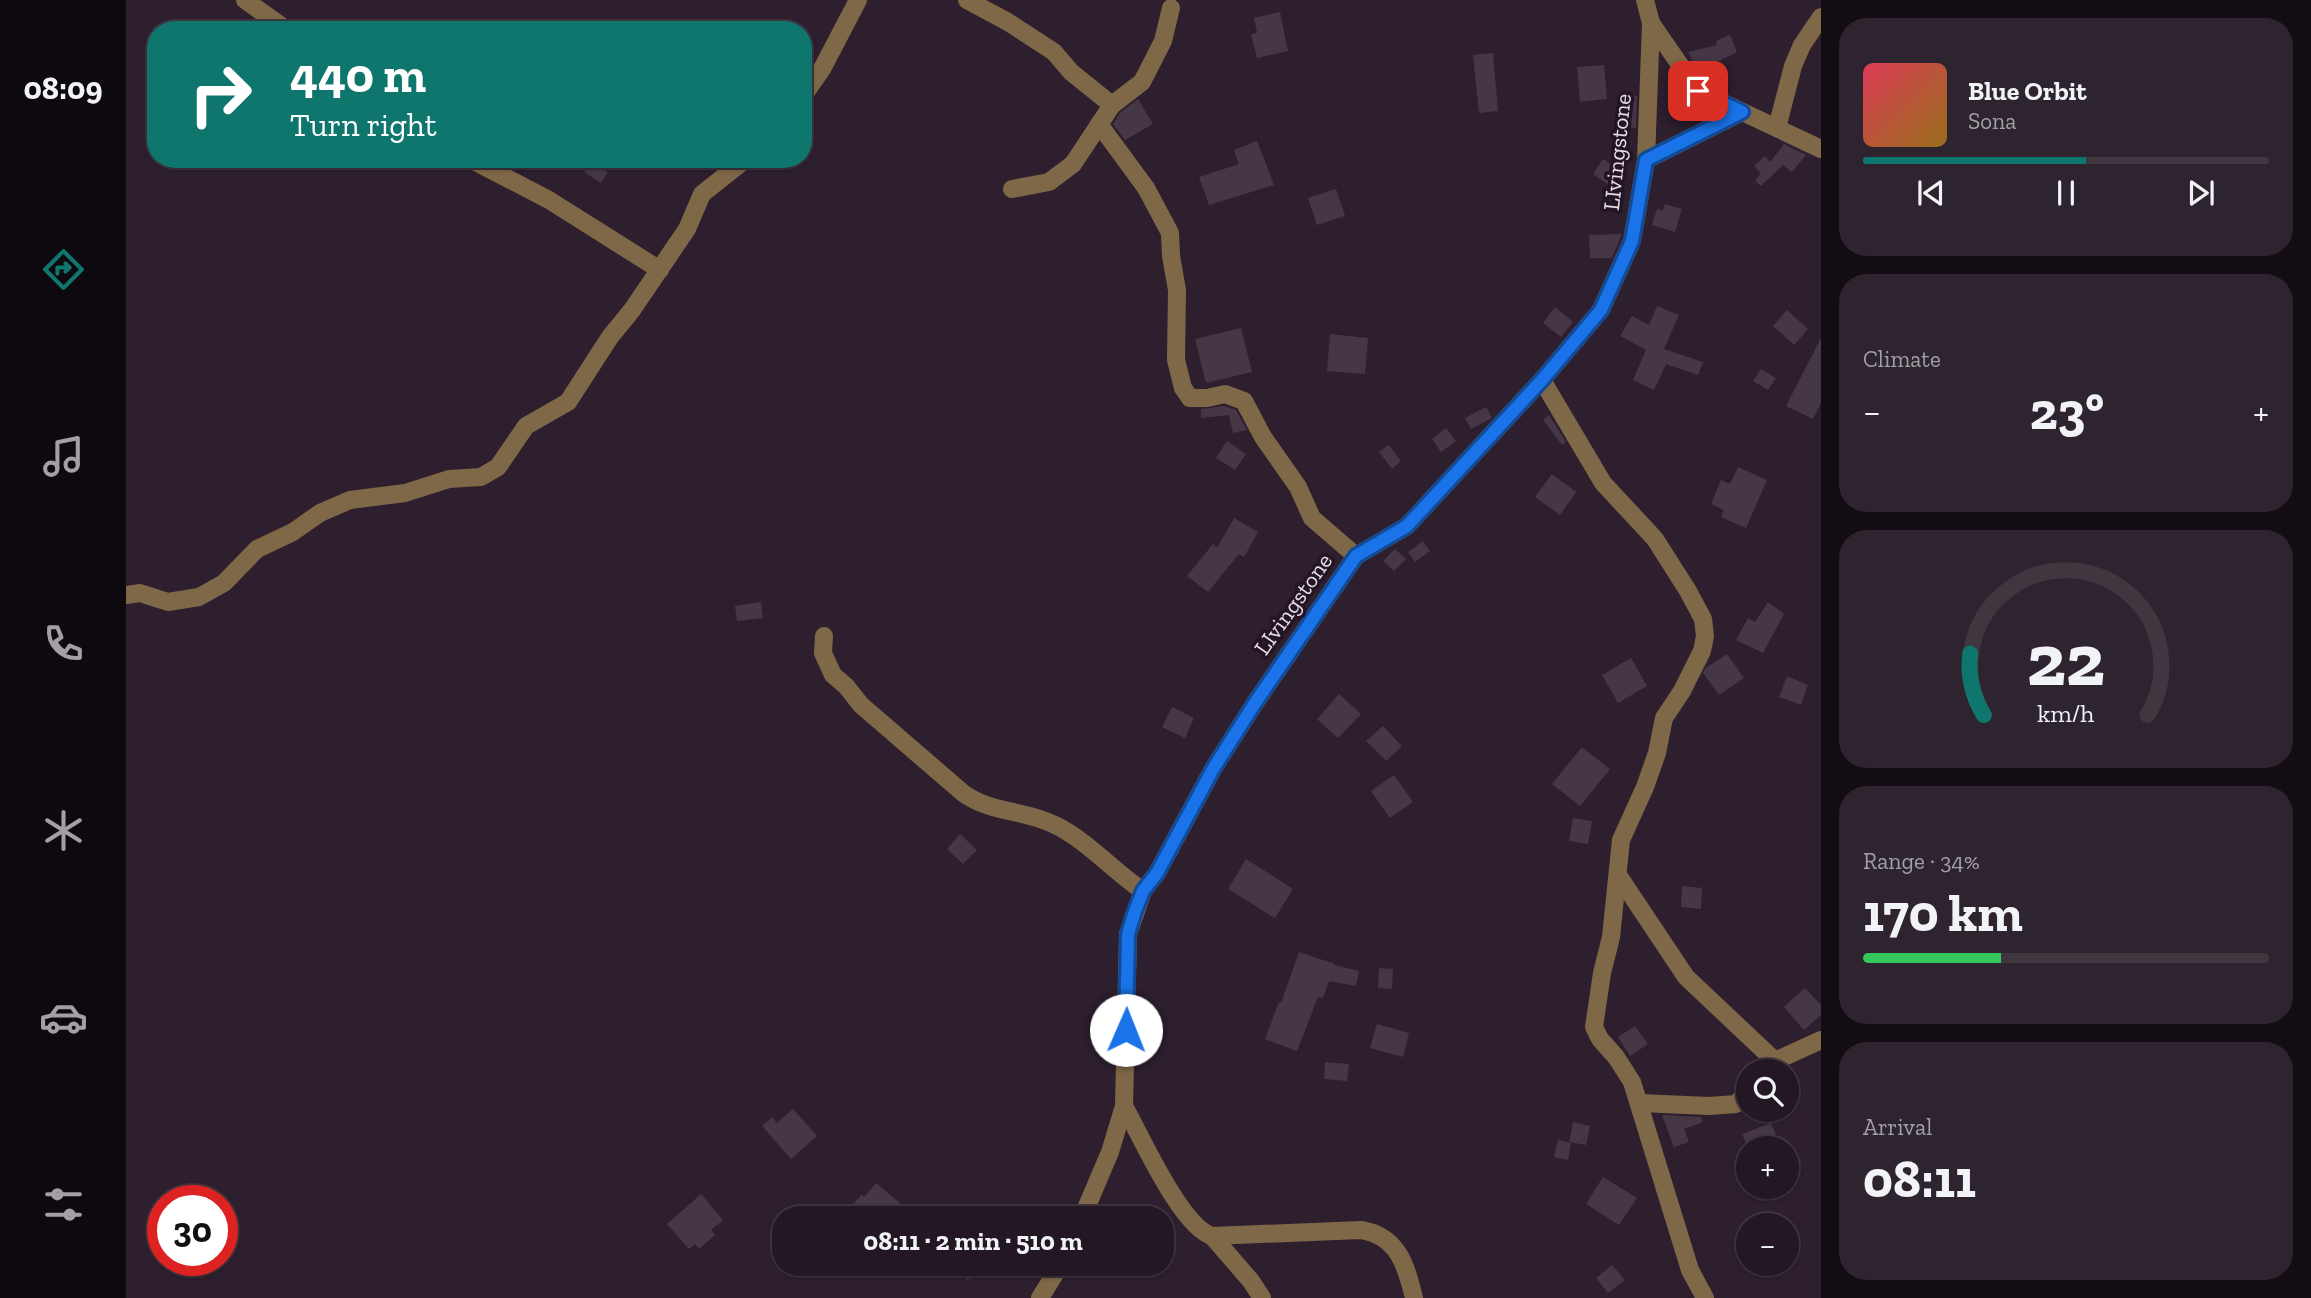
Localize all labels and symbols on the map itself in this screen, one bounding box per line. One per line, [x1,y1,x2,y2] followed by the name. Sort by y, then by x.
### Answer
[1668,61,1728,121] pin
[1597,92,1637,212] street label: LIvingstone
[1248,548,1338,660] street label: LIvingstone
[1089,993,1163,1067] position arrow
[147,1185,238,1276] speed limit sign: 30

